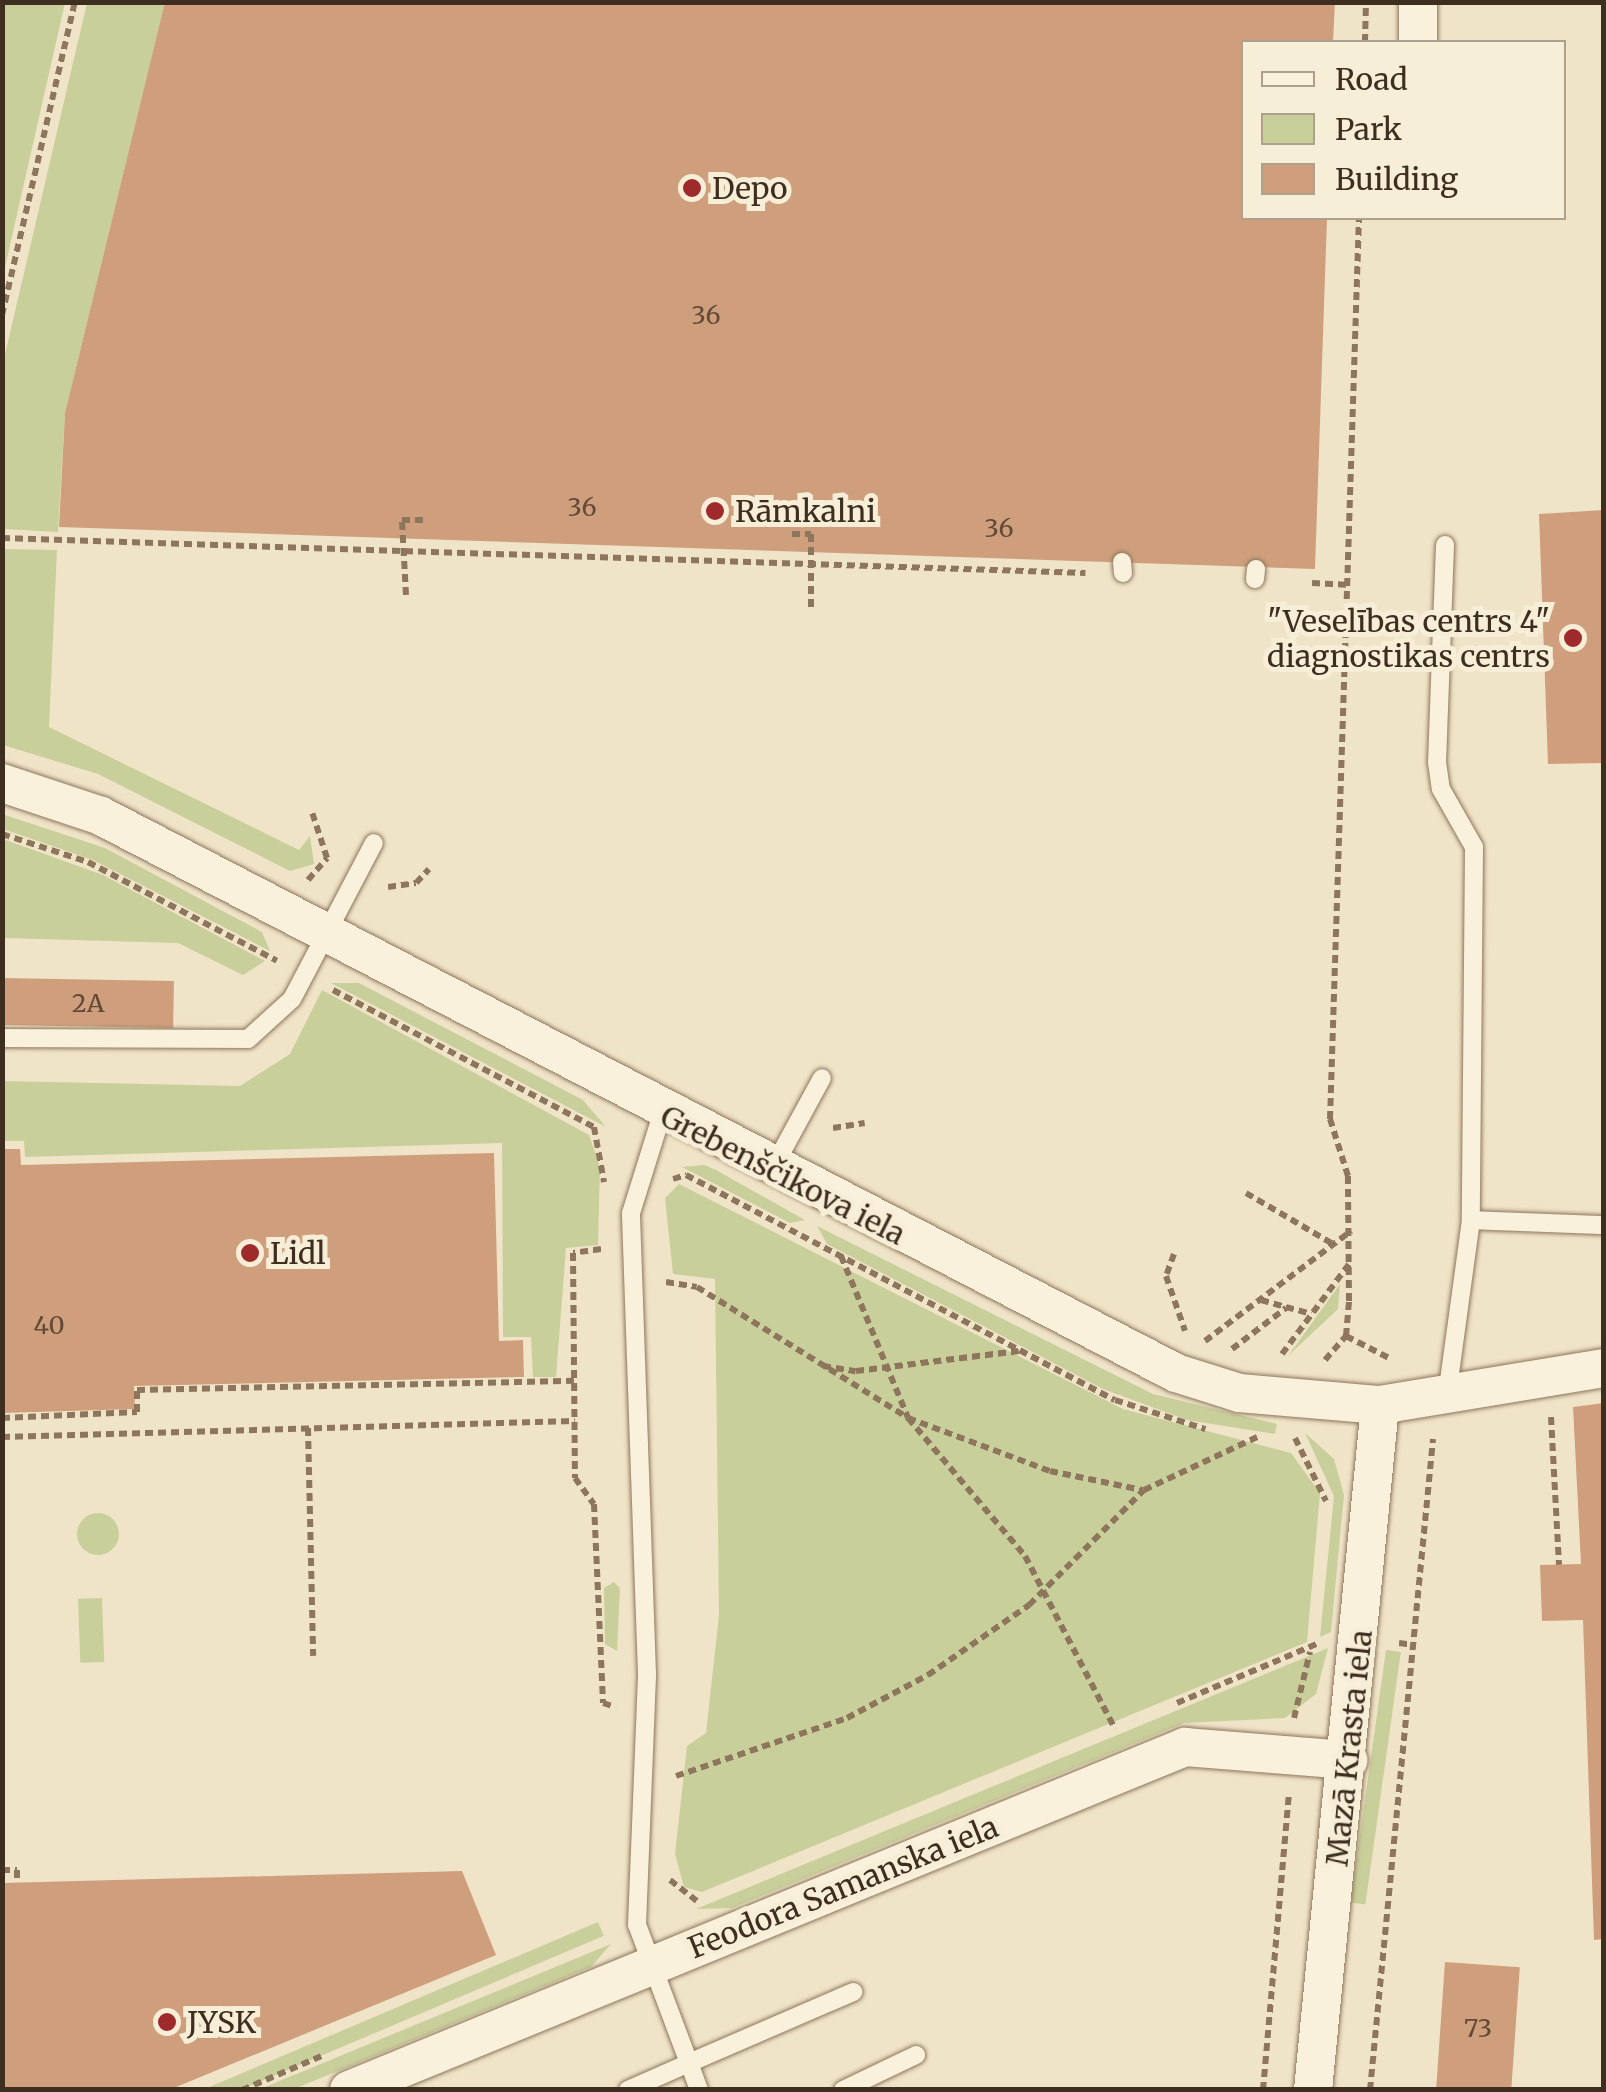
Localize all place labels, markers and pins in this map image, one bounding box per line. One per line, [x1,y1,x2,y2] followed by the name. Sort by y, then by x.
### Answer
[712,170,788,206] place label: Depo
[681,177,703,199] marker: Depo
[735,493,876,529] place label: Rāmkalni
[704,500,726,522] marker: Rāmkalni
[1267,603,1550,674] place label: "Veselības centrs 4" diagnostikas centrs
[1560,625,1586,651] marker: "Veselības centrs 4" diagnostikas centrs
[270,1235,326,1271] place label: Lidl
[239,1242,261,1264] marker: Lidl
[187,2004,256,2040] place label: JYSK
[156,2011,178,2033] marker: JYSK

